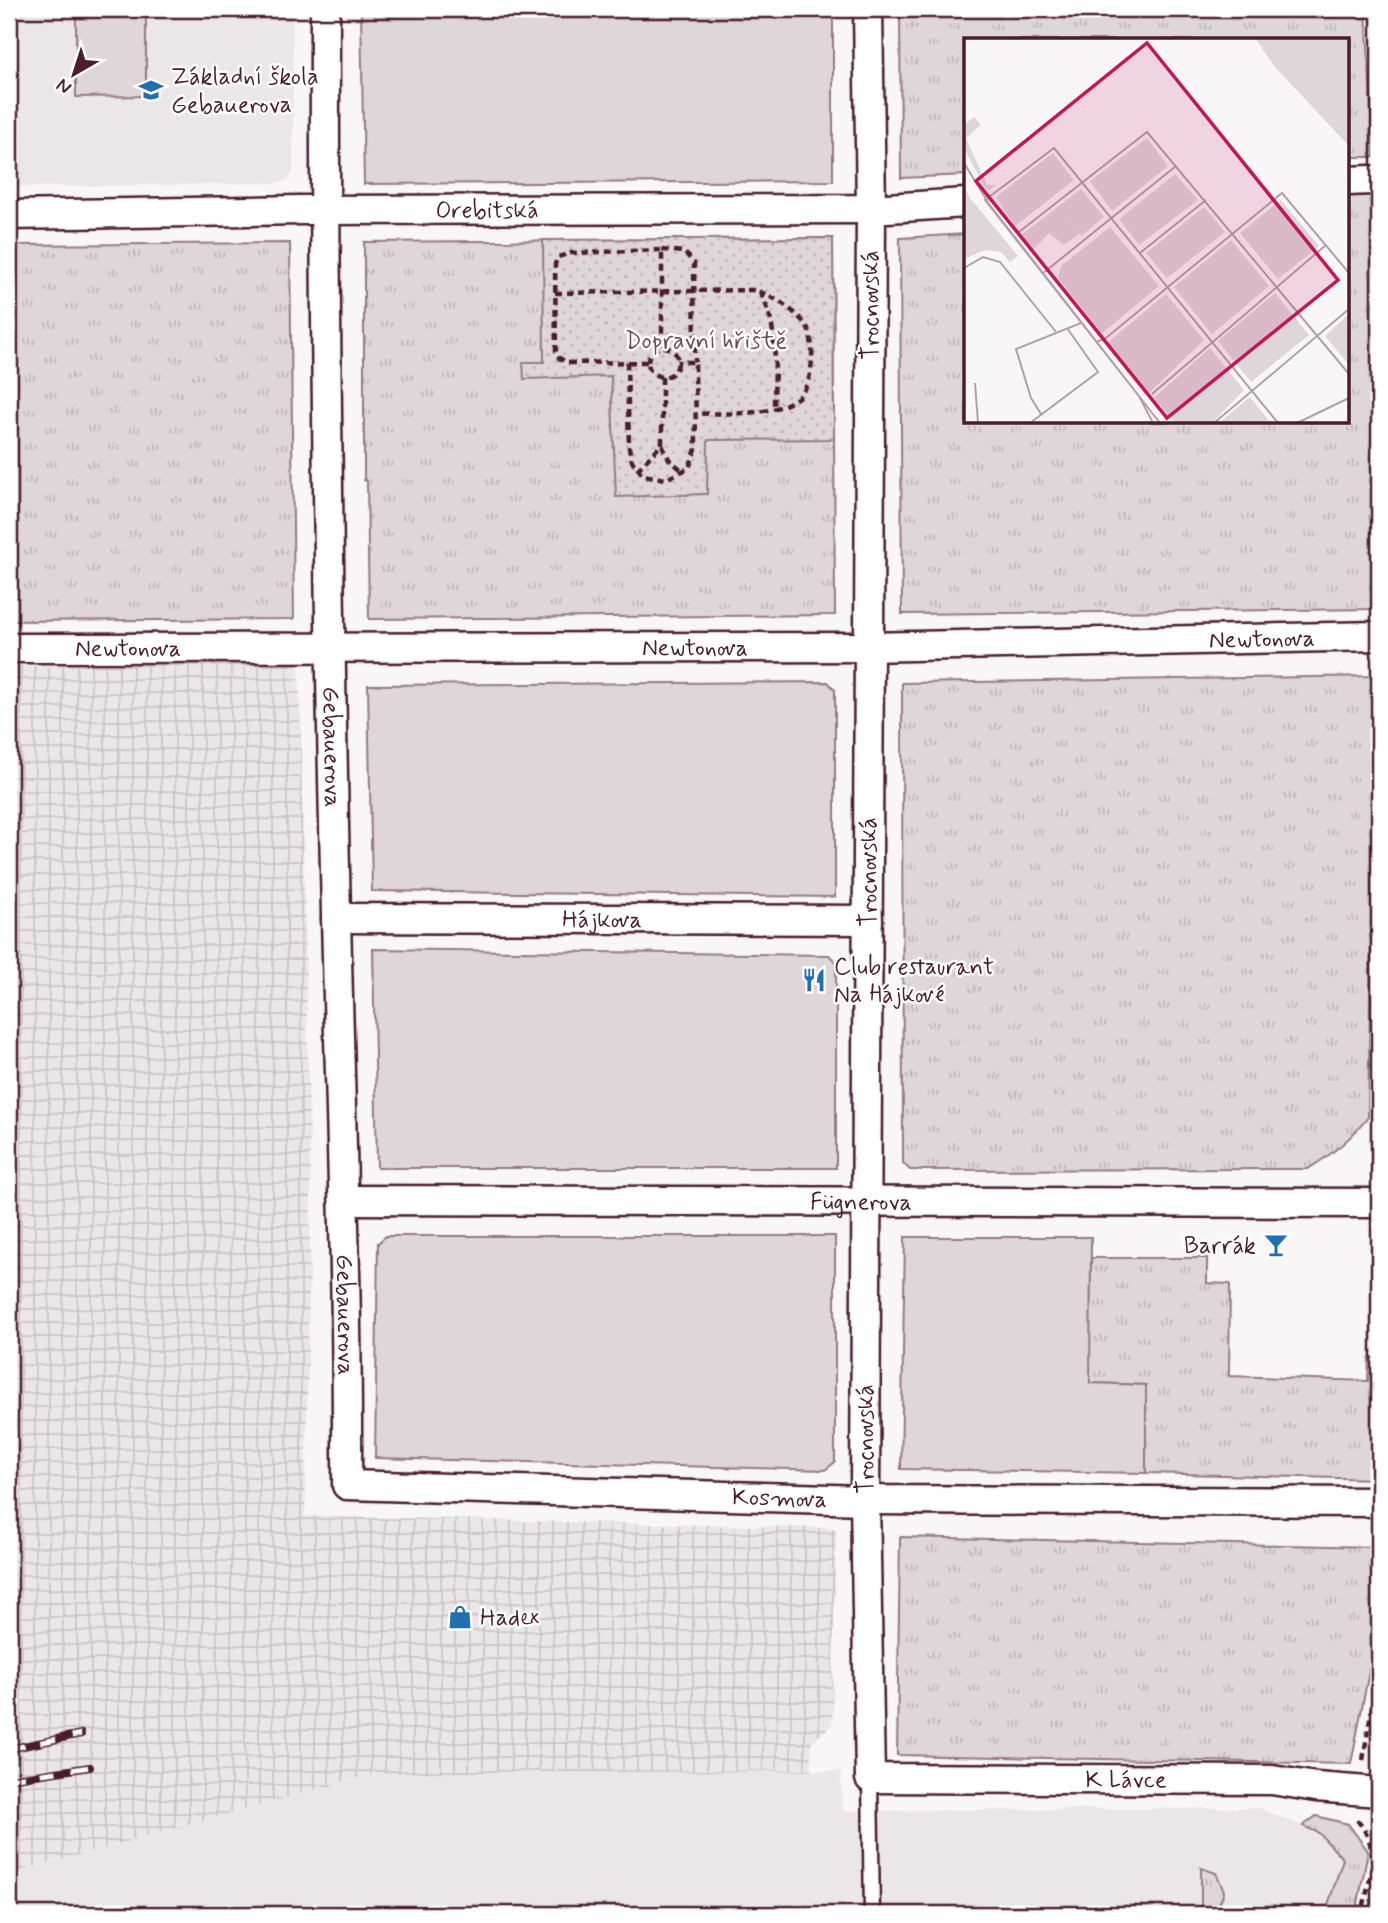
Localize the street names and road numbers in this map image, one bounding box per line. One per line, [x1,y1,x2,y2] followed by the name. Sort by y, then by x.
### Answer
[435,196,539,227] street label: Orebitská
[856,250,887,360] street label: Trocnovská
[1209,623,1315,657] street label: Newtonova
[642,633,748,664] street label: Newtonova
[75,634,181,665] street label: Newtonova
[314,686,348,808] street label: Gebauerova
[854,817,885,927] street label: Trocnovská
[562,905,642,936] street label: Hájkova
[810,1187,912,1219] street label: Fügnerova
[328,1254,361,1376] street label: Gebauerova
[851,1384,882,1494] street label: Trocnovská
[732,1482,828,1516] street label: Kosmova
[1085,1765,1167,1796] street label: K Lávce

